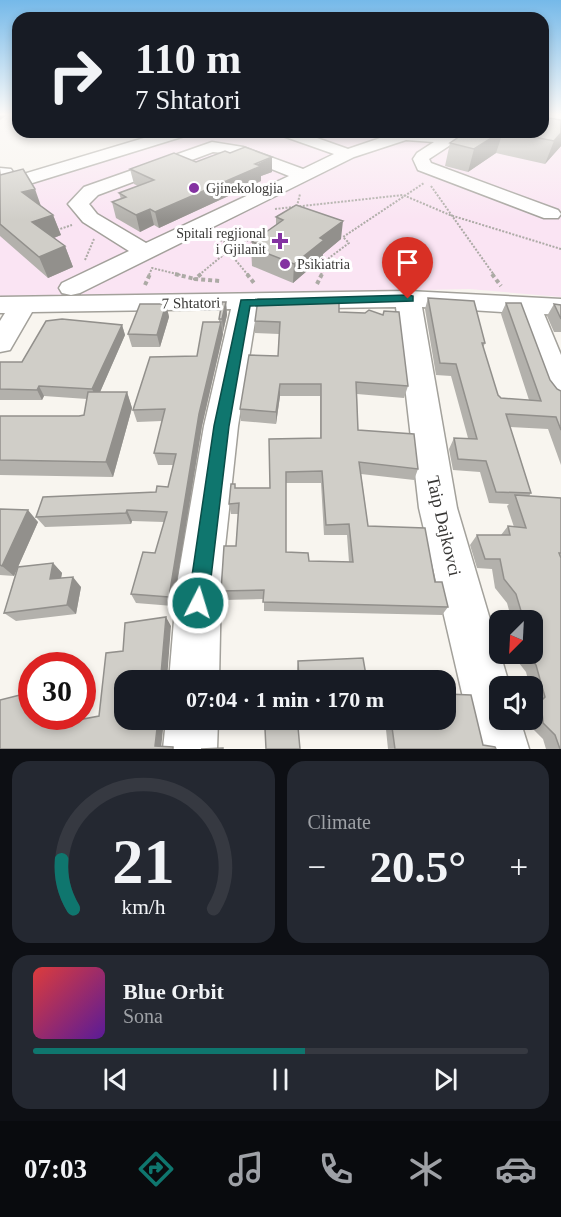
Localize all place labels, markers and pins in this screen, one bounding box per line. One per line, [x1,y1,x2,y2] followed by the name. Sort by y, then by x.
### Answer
[187,181,201,195] marker: Gjinekologjia
[206,181,284,196] place label: Gjinekologjia
[176,226,266,257] place label: Spitali regjional i Gjilanit
[271,232,289,250] marker: Spitali regjional i Gjilanit
[382,237,433,299] pin
[278,257,292,271] marker: Psikiatria
[297,257,351,272] place label: Psikiatria

